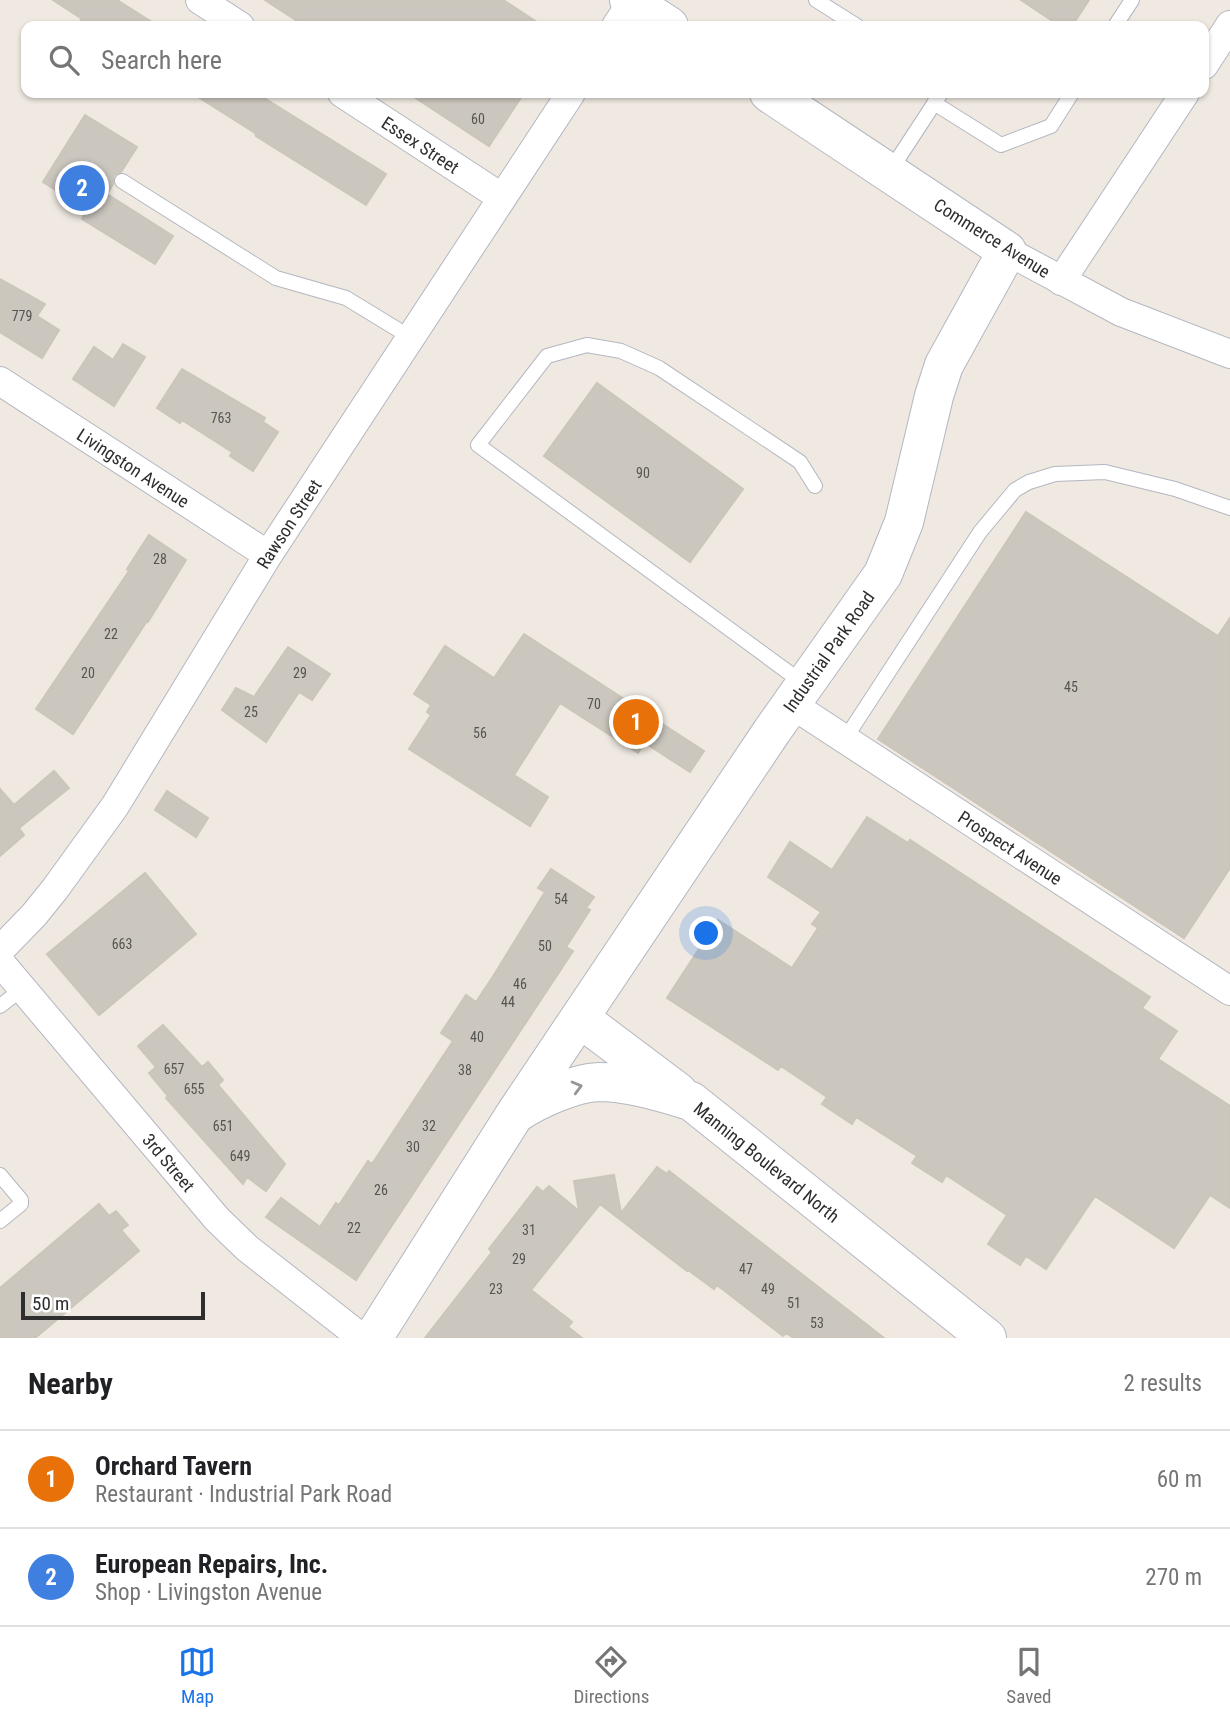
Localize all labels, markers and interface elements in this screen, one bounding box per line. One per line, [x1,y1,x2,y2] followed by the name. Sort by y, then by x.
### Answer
[21,21,1209,98] search box
[45,41,83,79] icon: search
[101,45,222,75] text: Search here
[471,111,485,127] house number: 60
[378,112,463,177] street label: Essex Street
[59,162,105,214] pin: 2
[930,194,1054,282] street label: Commerce Avenue
[12,308,32,324] house number: 779
[211,410,231,426] house number: 763
[73,424,193,512] street label: Livingston Avenue
[636,465,650,481] house number: 90
[252,475,325,572] street label: Rawson Street
[153,551,167,567] house number: 28
[778,587,878,716] street label: Industrial Park Road
[104,626,118,642] house number: 22
[81,665,95,681] house number: 20
[293,665,307,681] house number: 29
[1064,679,1078,695] house number: 45
[587,696,601,712] house number: 70
[613,696,659,748] pin: 1
[244,704,258,720] house number: 25
[473,725,487,741] house number: 56
[955,806,1066,889] street label: Prospect Avenue
[554,891,568,907] house number: 54
[689,916,723,950] your location
[112,936,132,952] house number: 663
[538,938,552,954] house number: 50
[513,976,527,992] house number: 46
[501,994,515,1010] house number: 44
[470,1029,484,1045] house number: 40
[164,1061,184,1077] house number: 657
[458,1062,472,1078] house number: 38
[184,1081,204,1097] house number: 655
[571,1081,583,1095] one-way arrow
[690,1097,844,1226] street label: Manning Boulevard North
[213,1118,233,1134] house number: 651
[422,1118,436,1134] house number: 32
[139,1129,199,1196] street label: 3rd Street
[406,1139,420,1155] house number: 30
[230,1148,250,1164] house number: 649
[374,1182,388,1198] house number: 26
[347,1220,361,1236] house number: 22
[522,1222,536,1238] house number: 31
[512,1251,526,1267] house number: 29
[739,1261,753,1277] house number: 47
[489,1281,503,1297] house number: 23
[761,1281,775,1297] house number: 49
[21,1289,205,1321] scale bar
[32,1292,69,1315] text: 50 m
[787,1295,801,1311] house number: 51
[810,1315,824,1331] house number: 53
[28,1366,113,1401] text: Nearby
[1124,1370,1202,1397] text: 2 results
[95,1451,252,1481] text: Orchard Tavern
[45,1466,57,1493] text: 1
[1157,1466,1202,1493] text: 60 m
[95,1481,392,1508] text: Restaurant · Industrial Park Road
[95,1549,328,1579] text: European Repairs, Inc.
[45,1564,57,1591] text: 2
[1145,1564,1202,1591] text: 270 m
[95,1579,322,1606] text: Shop · Livingston Avenue
[178,1643,216,1708] tab: Map
[573,1643,649,1708] tab: Directions
[1006,1643,1052,1708] tab: Saved

